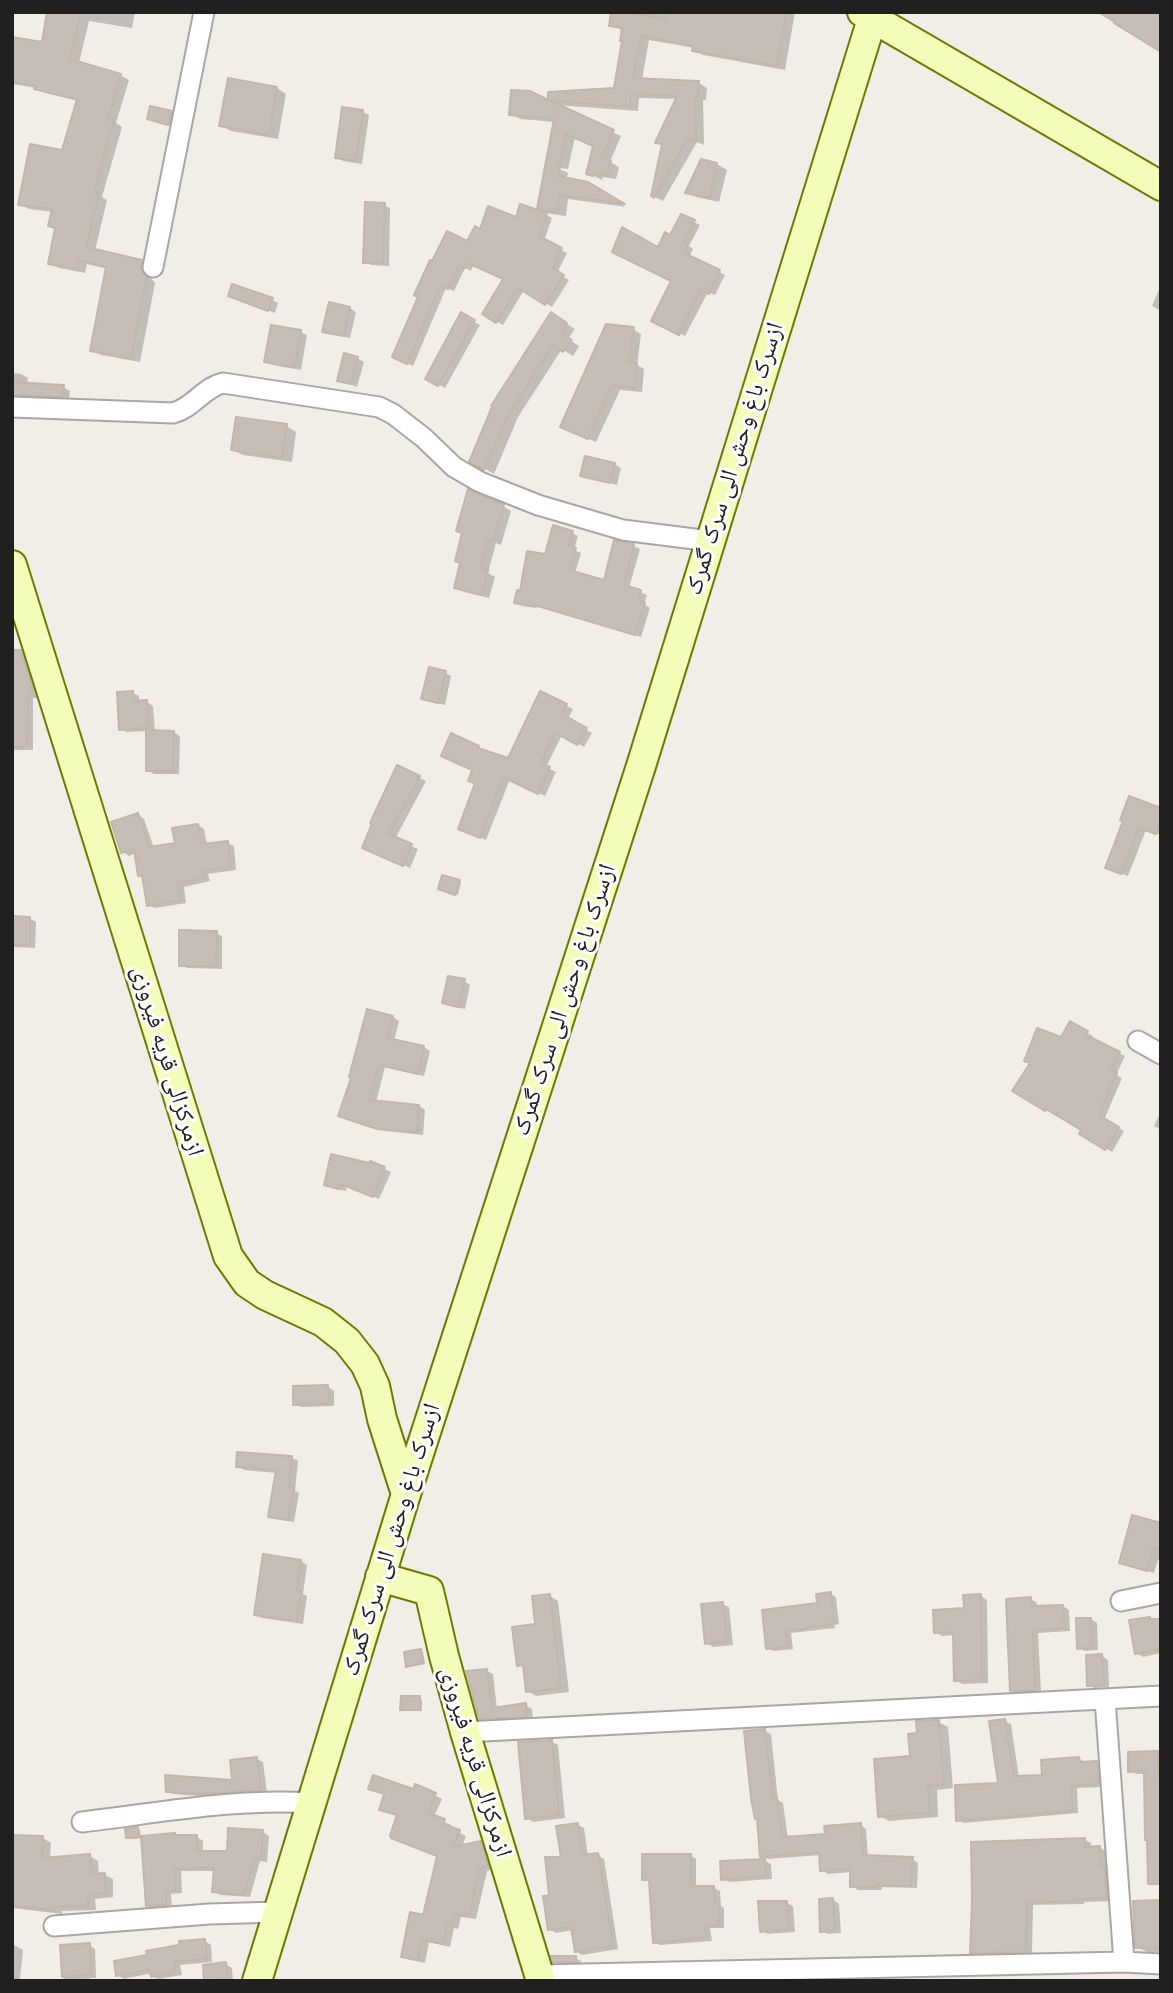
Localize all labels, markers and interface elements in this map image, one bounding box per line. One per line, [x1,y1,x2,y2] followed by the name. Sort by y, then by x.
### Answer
[680,319,790,599] street label: ازسرک باغ وحش الی سرک گمرک
[507,861,623,1139] street label: ازسرک باغ وحش الی سرک گمرک
[124,962,210,1160] street label: ازمرکزالی قریه فیروزی
[337,1400,447,1680] street label: ازسرک باغ وحش الی سرک گمرک
[432,1663,518,1861] street label: ازمرکزالی قریه فیروزی

